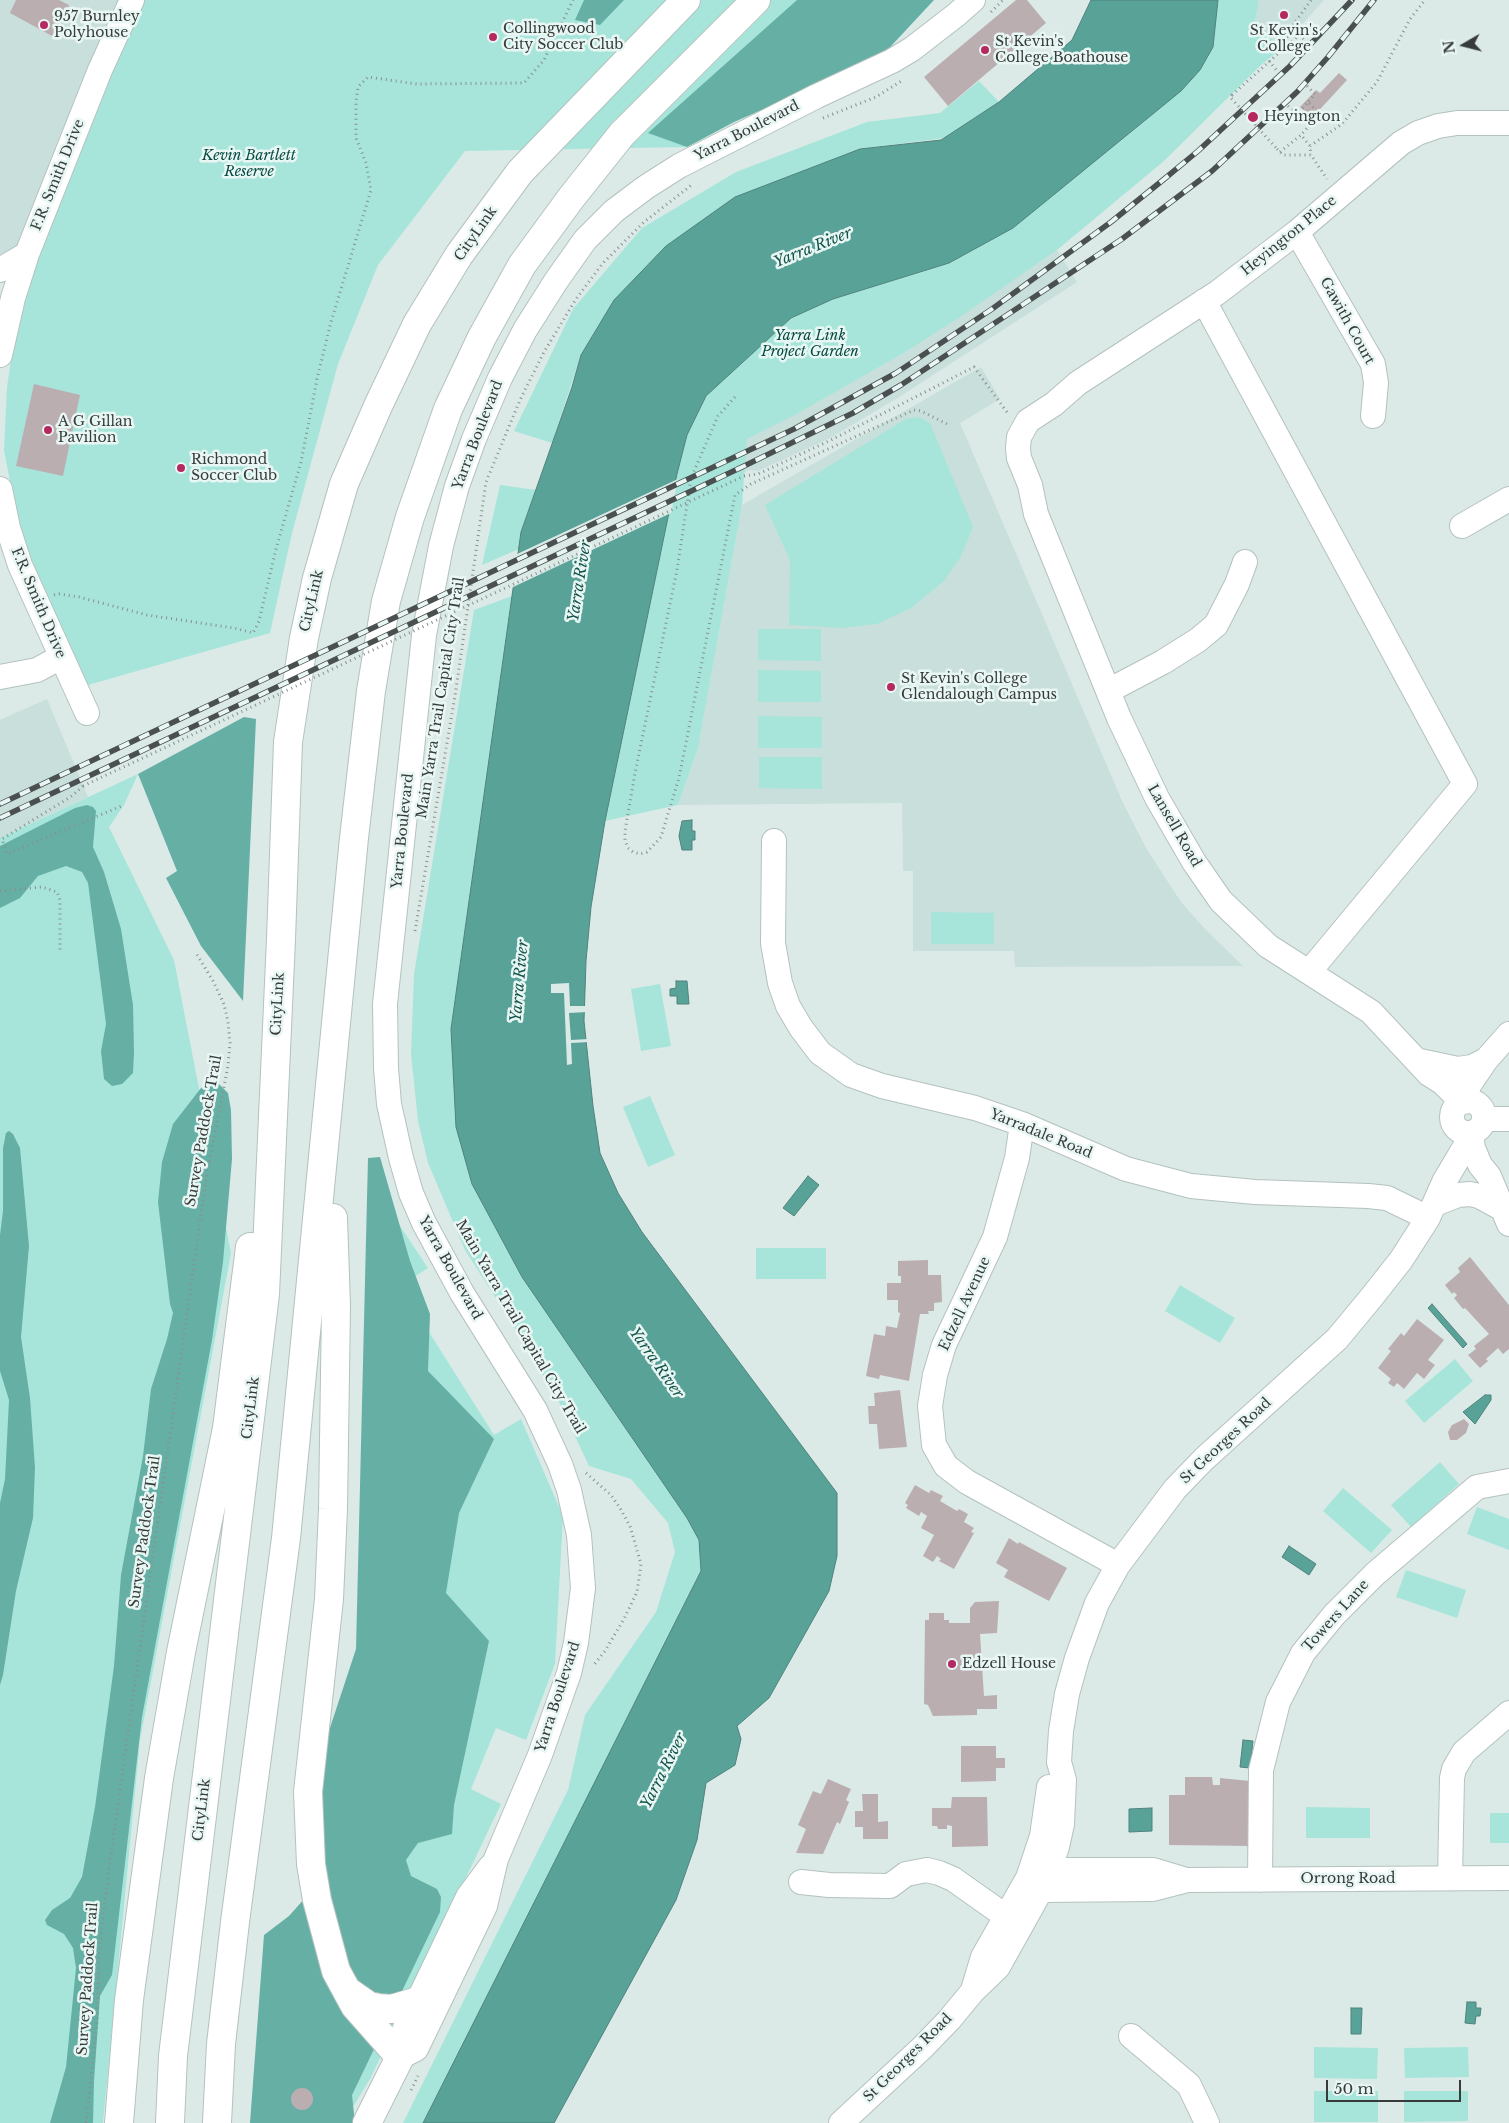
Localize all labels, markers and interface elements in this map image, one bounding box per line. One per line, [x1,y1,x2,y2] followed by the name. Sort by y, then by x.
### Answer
[54,9,140,41] place label: 957 Burnley Polyhouse
[1278,9,1290,21] marker: St Kevin's College
[38,19,50,31] marker: 957 Burnley Polyhouse
[1439,20,1489,70] north arrow
[503,21,623,54] place label: Collingwood City Soccer Club
[1250,23,1318,56] place label: St Kevin's College
[487,31,499,43] marker: Collingwood City Soccer Club
[995,34,1128,66] place label: St Kevin's College Boathouse
[1439,39,1459,55] text: N
[979,44,991,56] marker: St Kevin's College Boathouse
[692,97,802,165] street label: Yarra Boulevard
[1264,109,1340,125] place label: Heyington
[1246,110,1260,124] marker: Heyington
[28,117,88,233] street label: F.R. Smith Drive
[202,148,296,180] park label: Kevin Bartlett Reserve
[1238,192,1340,280] street label: Heyington Place
[451,203,501,265] street label: CityLink
[771,224,855,272] water label: Yarra River
[1316,274,1378,368] street label: Gawith Court
[761,328,859,361] park label: Yarra Link Project Garden
[449,378,507,492] street label: Yarra Boulevard
[58,414,132,447] place label: A G Gillan Pavilion
[42,424,54,436] marker: A G Gillan Pavilion
[191,452,277,484] place label: Richmond Soccer Club
[175,462,187,474] marker: Richmond Soccer Club
[565,539,595,623] water label: Yarra River
[7,545,69,661] street label: F.R. Smith Drive
[297,568,327,634] street label: CityLink
[414,576,468,820] street label: Main Yarra Trail Capital City Trail
[901,671,1057,704] place label: St Kevin's College Glendalough Campus
[885,681,897,693] marker: St Kevin's College Glendalough Campus
[389,773,417,889] street label: Yarra Boulevard
[1144,782,1204,870] street label: Lansell Road
[507,939,533,1023] water label: Yarra River
[268,972,288,1036] street label: CityLink
[182,1054,226,1208] street label: Survey Paddock Trail
[987,1106,1095,1162] street label: Yarradale Road
[415,1213,485,1323] street label: Yarra Boulevard
[452,1217,588,1437] street label: Main Yarra Trail Capital City Trail
[936,1254,994,1354] street label: Edzell Avenue
[625,1324,687,1402] water label: Yarra River
[239,1376,263,1440] street label: CityLink
[1177,1395,1275,1487] street label: St Georges Road
[126,1455,164,1609] street label: Survey Paddock Trail
[1299,1577,1373,1655] street label: Towers Lane
[532,1639,584,1755] street label: Yarra Boulevard
[962,1656,1056,1672] place label: Edzell House
[946,1658,958,1670] marker: Edzell House
[637,1730,691,1812] water label: Yarra River
[190,1778,214,1842] street label: CityLink
[1301,1871,1395,1887] street label: Orrong Road
[74,1902,102,2056] street label: Survey Paddock Trail
[860,2010,956,2106] street label: St Georges Road
[1329,2070,1464,2102] scale bar
[1334,2079,1374,2098] text: 50 m

